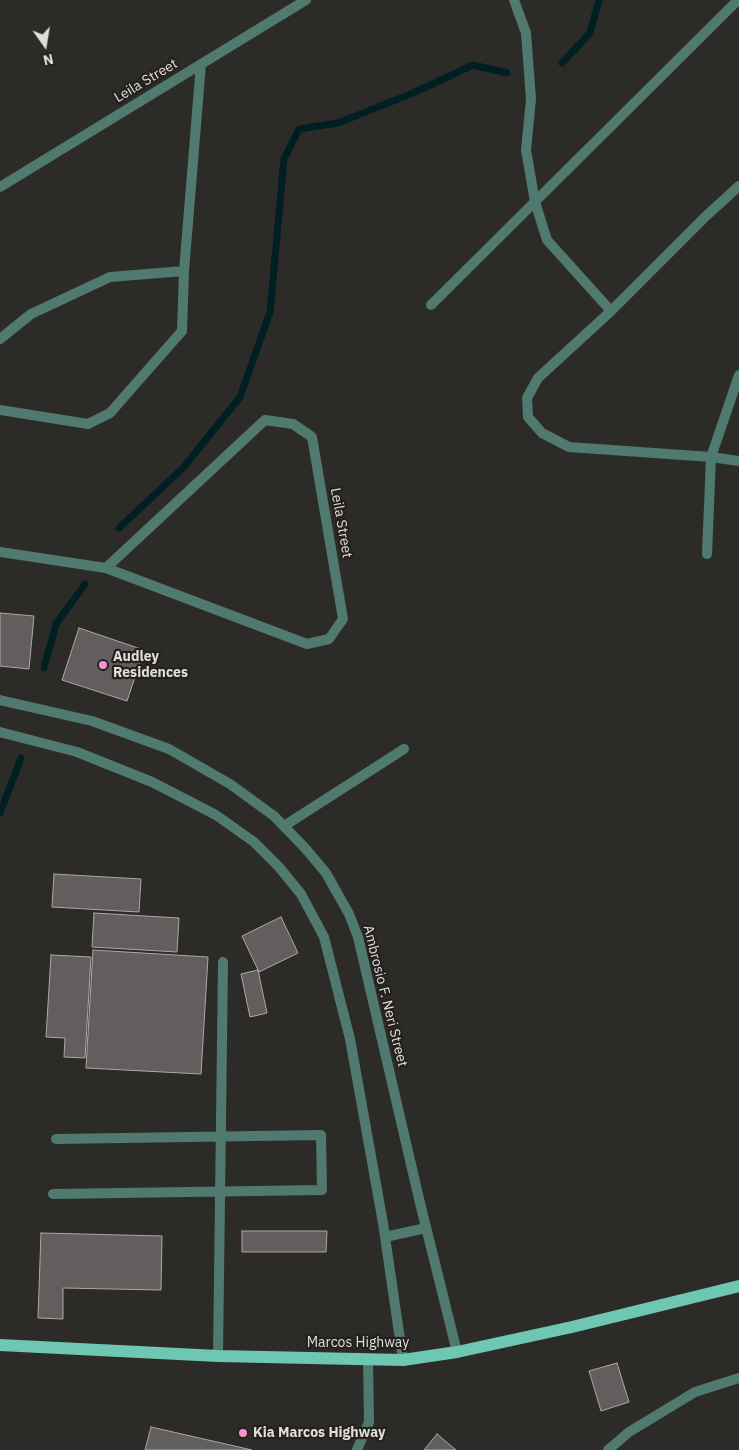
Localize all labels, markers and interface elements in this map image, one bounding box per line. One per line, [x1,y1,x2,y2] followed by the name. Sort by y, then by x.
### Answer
[20,20,70,70] north arrow
[41,50,55,70] text: N
[111,56,181,106] street label: Leila Street
[327,487,355,559] street label: Leila Street
[113,649,188,682] place label: Audley Residences
[97,659,109,671] marker: Audley Residences
[359,923,411,1069] street label: Ambrosio F. Neri Street
[307,1335,409,1351] street label: Marcos Highway
[253,1425,385,1441] place label: Kia Marcos Highway
[237,1427,249,1439] marker: Kia Marcos Highway

